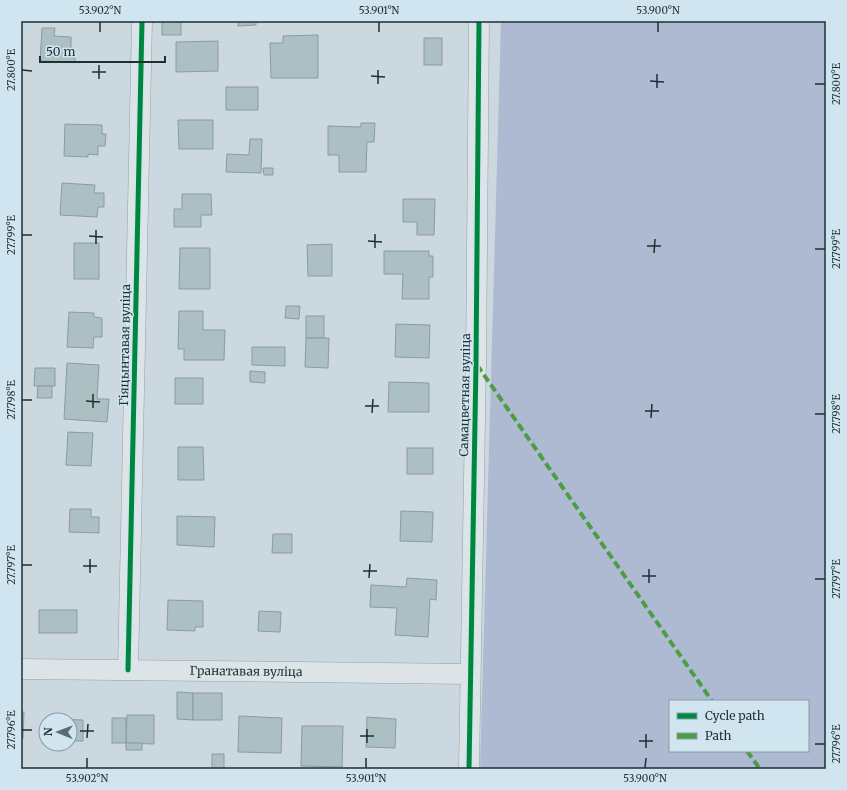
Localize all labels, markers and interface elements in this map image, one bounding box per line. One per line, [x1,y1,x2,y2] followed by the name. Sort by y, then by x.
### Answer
[79,4,121,17] text: 53.902°N
[359,4,400,17] text: 53.901°N
[636,4,680,17] text: 53.900°N
[40,38,165,64] scale bar
[46,44,75,59] text: 50 m
[5,48,18,91] text: 27.800°E
[830,62,843,105] text: 27.800°E
[5,214,18,255] text: 27.799°E
[830,228,843,269] text: 27.799°E
[116,283,133,406] street label: Гіяцынтавая вуліца
[456,333,473,457] street label: Самацветная вуліца
[5,380,18,420] text: 27.798°E
[830,394,843,434] text: 27.798°E
[5,545,18,585] text: 27.797°E
[830,559,843,599] text: 27.797°E
[190,663,303,679] street label: Гранатавая вуліца
[669,700,809,752] legend
[705,708,765,723] text: Cycle path
[5,710,18,750] text: 27.796°E
[38,712,78,752] north arrow
[830,724,843,764] text: 27.796°E
[41,727,55,736] text: N
[705,728,731,743] text: Path
[66,772,108,785] text: 53.902°N
[346,772,387,785] text: 53.901°N
[623,772,667,785] text: 53.900°N

